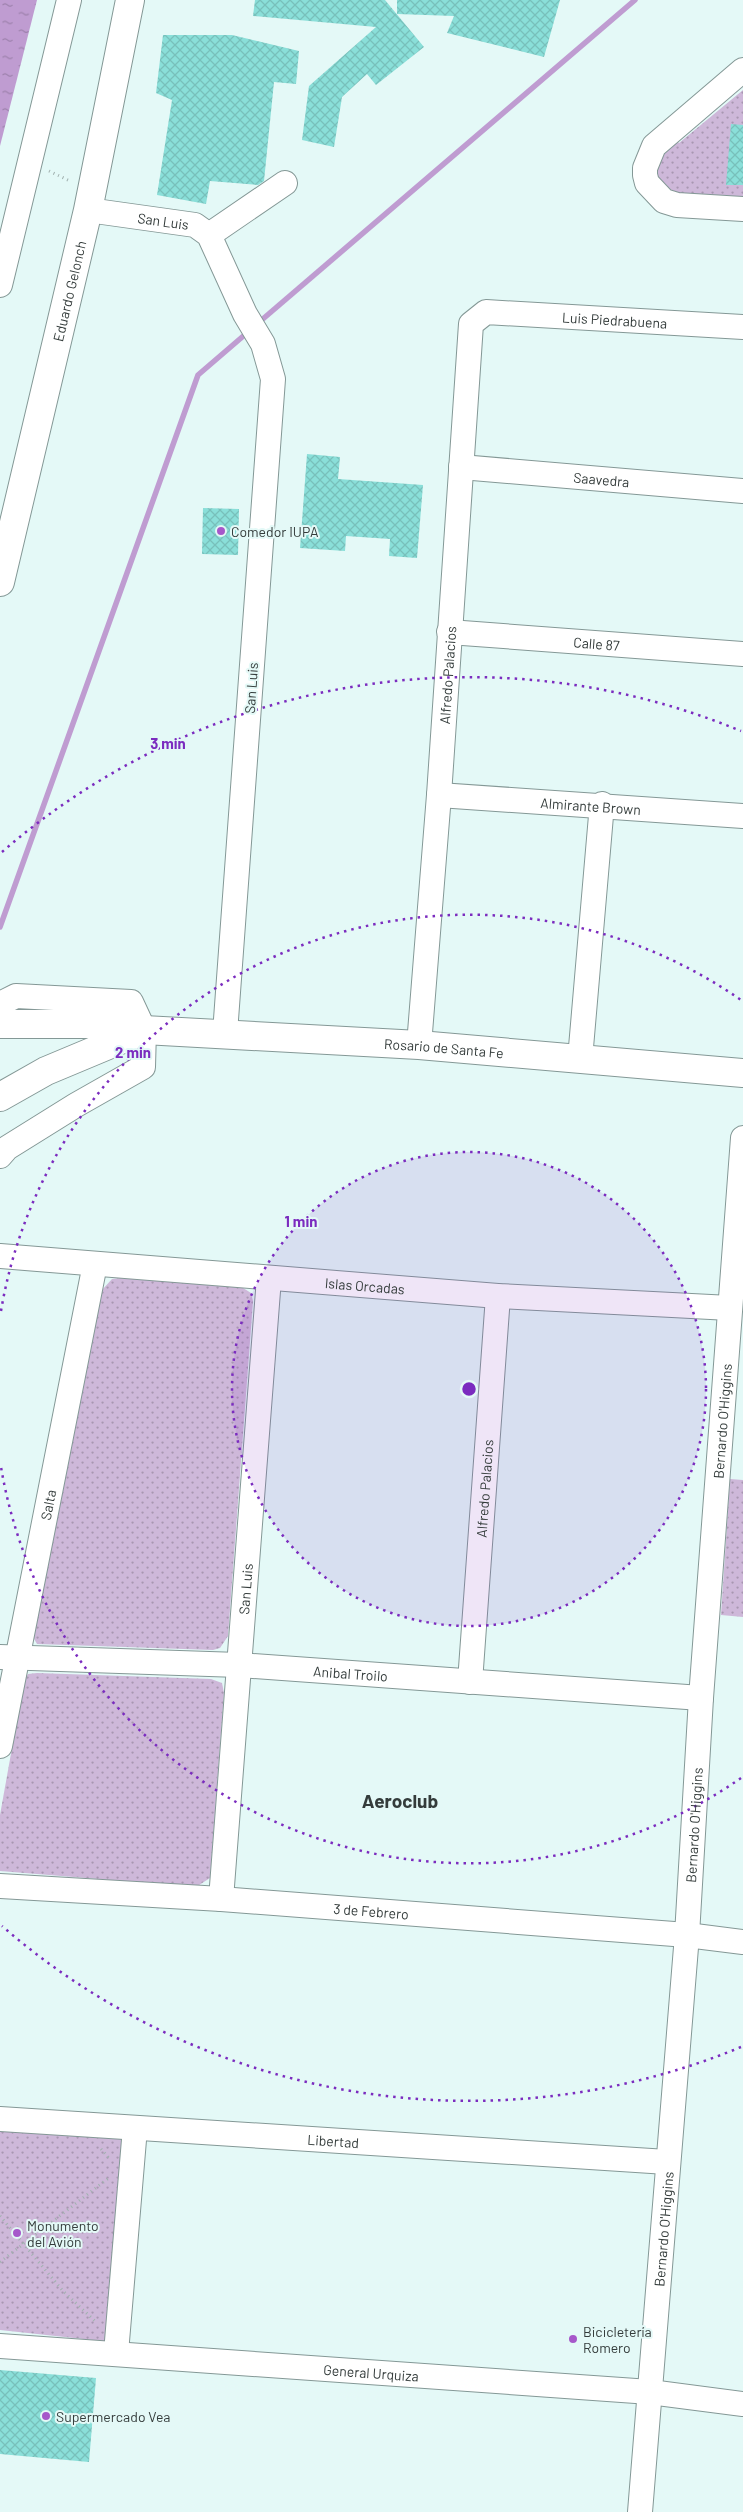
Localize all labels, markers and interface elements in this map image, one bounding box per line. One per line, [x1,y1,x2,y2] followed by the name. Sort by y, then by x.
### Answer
[137,209,190,233] street label: San Luis
[49,239,89,343] street label: Eduardo Gelonch
[562,308,668,331] street label: Luis Piedrabuena
[573,468,630,490] street label: Saavedra
[231,523,319,540] place label: Comedor IUPA
[215,525,227,537] marker: Comedor IUPA
[435,625,459,725] street label: Alfredo Palacios
[573,633,621,653] street label: Calle 87
[241,662,261,714] street label: San Luis
[150,734,186,752] text: 3 min
[540,794,641,817] street label: Almirante Brown
[384,1035,504,1061] street label: Rosario de Santa Fe
[115,1043,151,1061] text: 2 min
[285,1212,317,1230] text: 1 min
[324,1274,406,1297] street label: Islas Orcadas
[709,1363,735,1479] street label: Bernardo O'Higgins
[460,1380,478,1398] centre of rings
[472,1439,496,1538] street label: Alfredo Palacios
[36,1488,59,1521] street label: Salta
[235,1562,255,1615] street label: San Luis
[313,1662,389,1684] street label: Anibal Troilo
[682,1767,705,1883] street label: Bernardo O'Higgins
[362,1789,438,1812] district label: Aeroclub
[333,1899,410,1922] street label: 3 de Febrero
[307,2130,360,2151] street label: Libertad
[650,2170,676,2287] street label: Bernardo O'Higgins
[27,2217,99,2250] place label: Monumento del Avión
[11,2227,23,2239] marker: Monumento del Avión
[583,2323,652,2356] place label: Bicicletería Romero
[567,2333,579,2345] marker: Bicicletería Romero
[323,2360,419,2384] street label: General Urquiza
[56,2408,170,2425] place label: Supermercado Vea
[40,2410,52,2422] marker: Supermercado Vea

